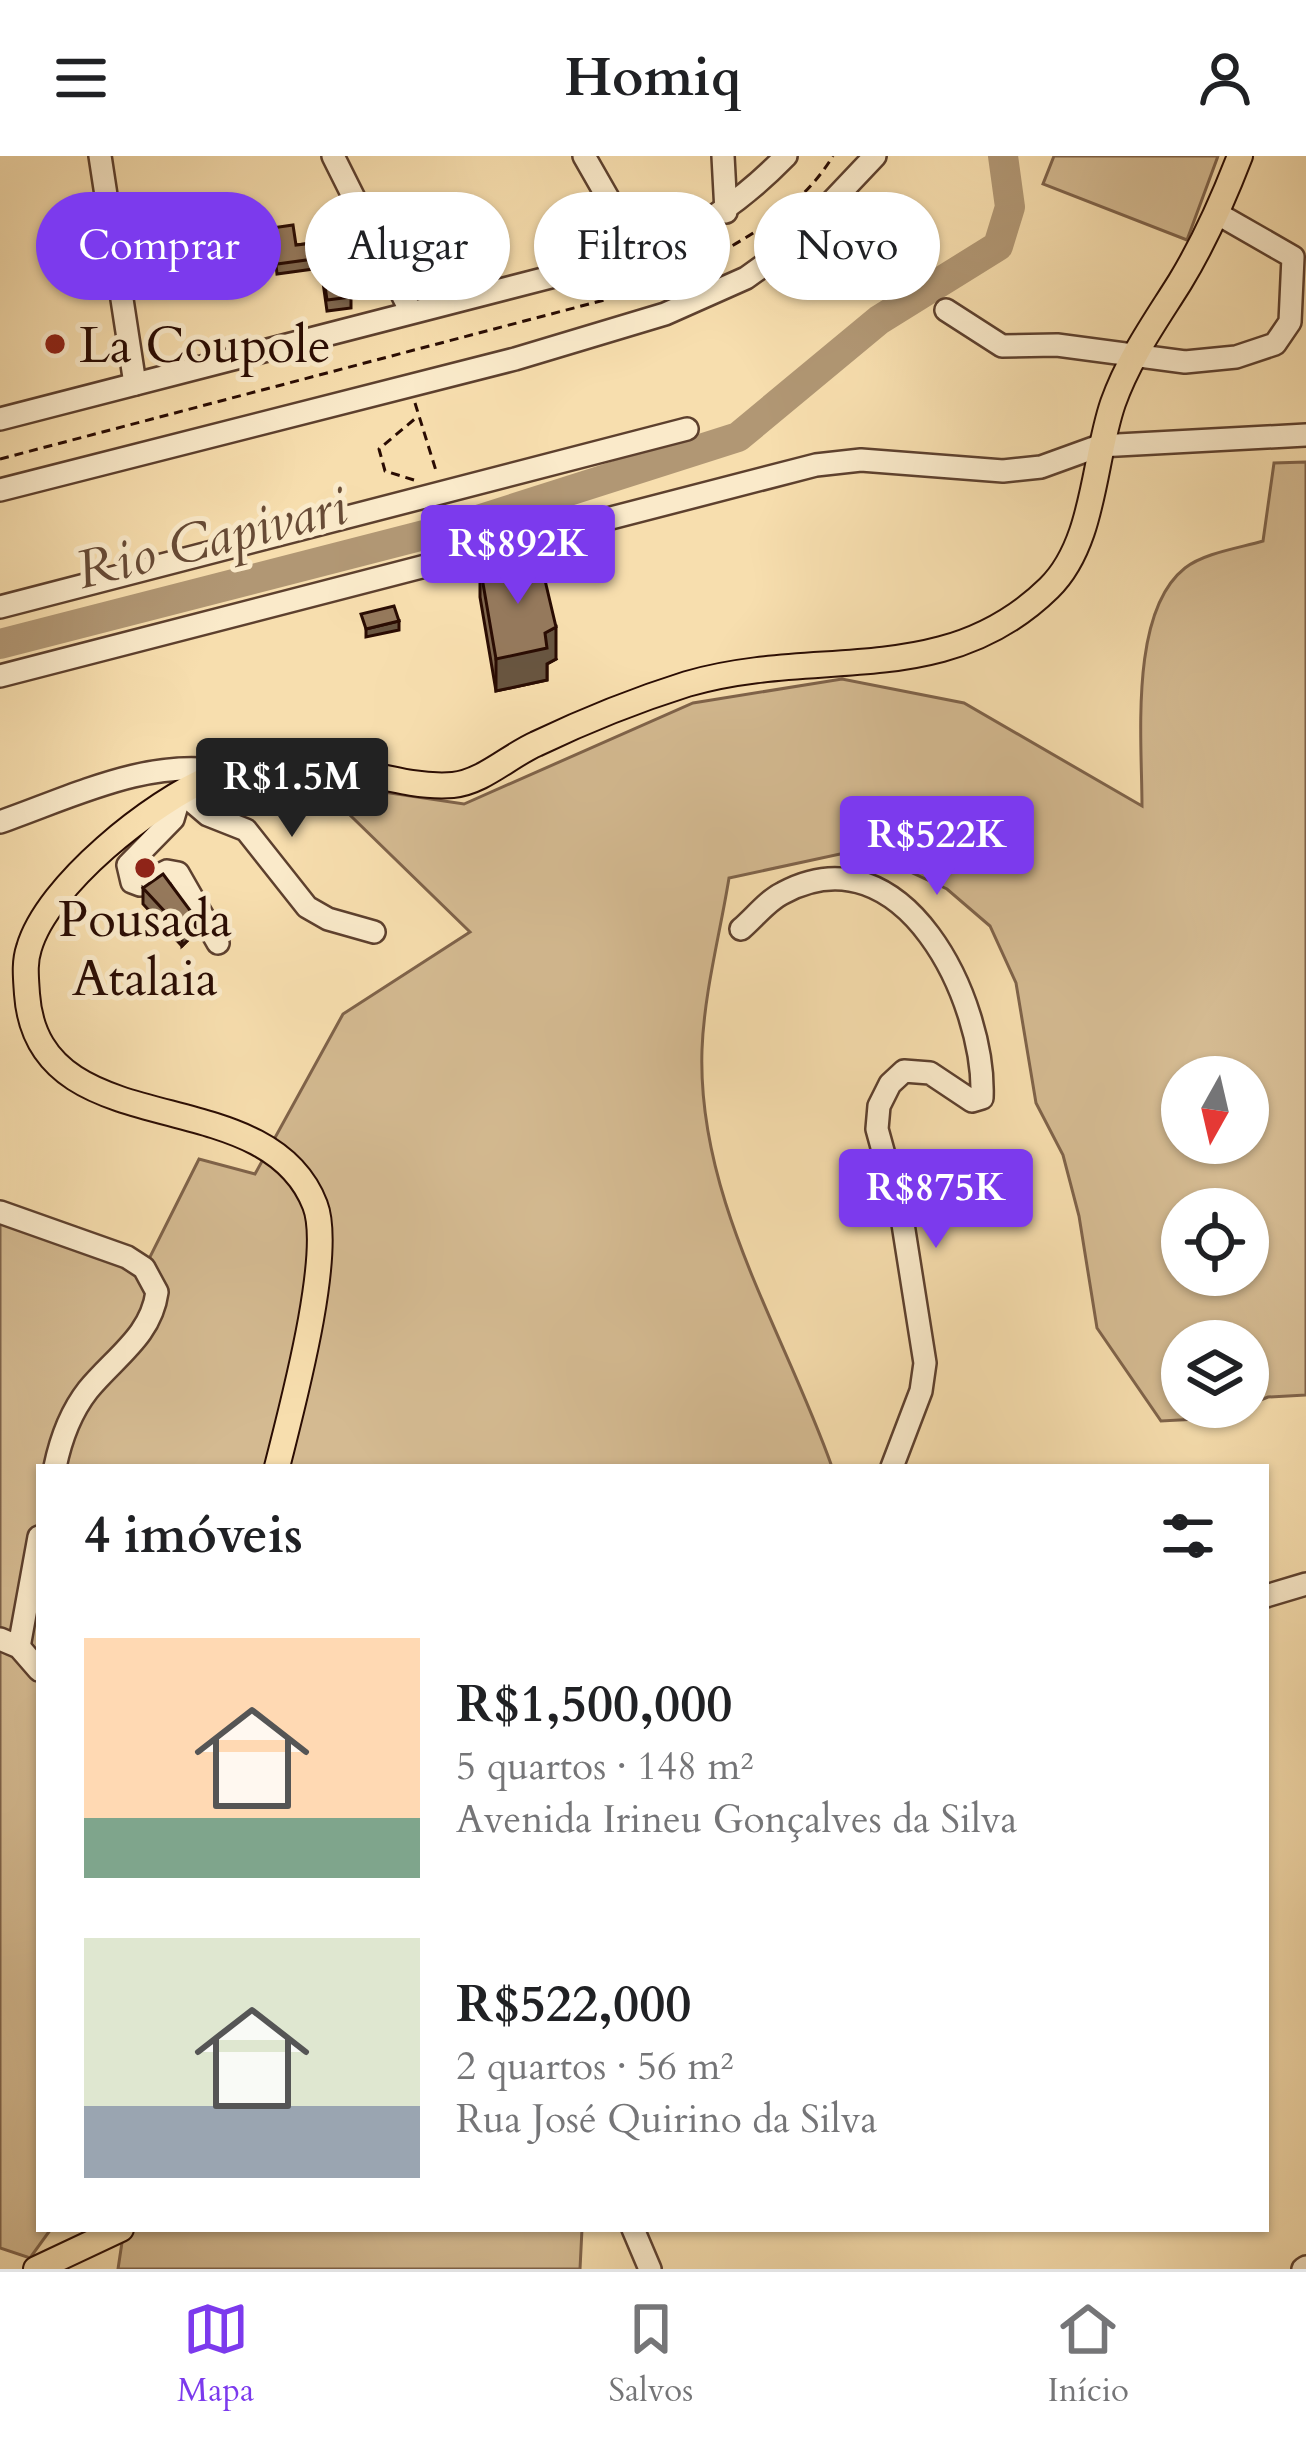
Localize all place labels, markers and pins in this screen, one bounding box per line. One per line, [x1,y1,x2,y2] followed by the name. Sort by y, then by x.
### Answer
[79,311,331,381] place label: La Coupole
[42,331,68,357] marker: La Coupole
[420,505,616,607] pin: R$892K
[194,738,390,840] pin: R$1.5M
[839,796,1035,898] pin: R$522K
[132,855,158,881] marker: Pousada Atalaia
[58,885,232,1014] place label: Pousada Atalaia
[838,1149,1034,1251] pin: R$875K

